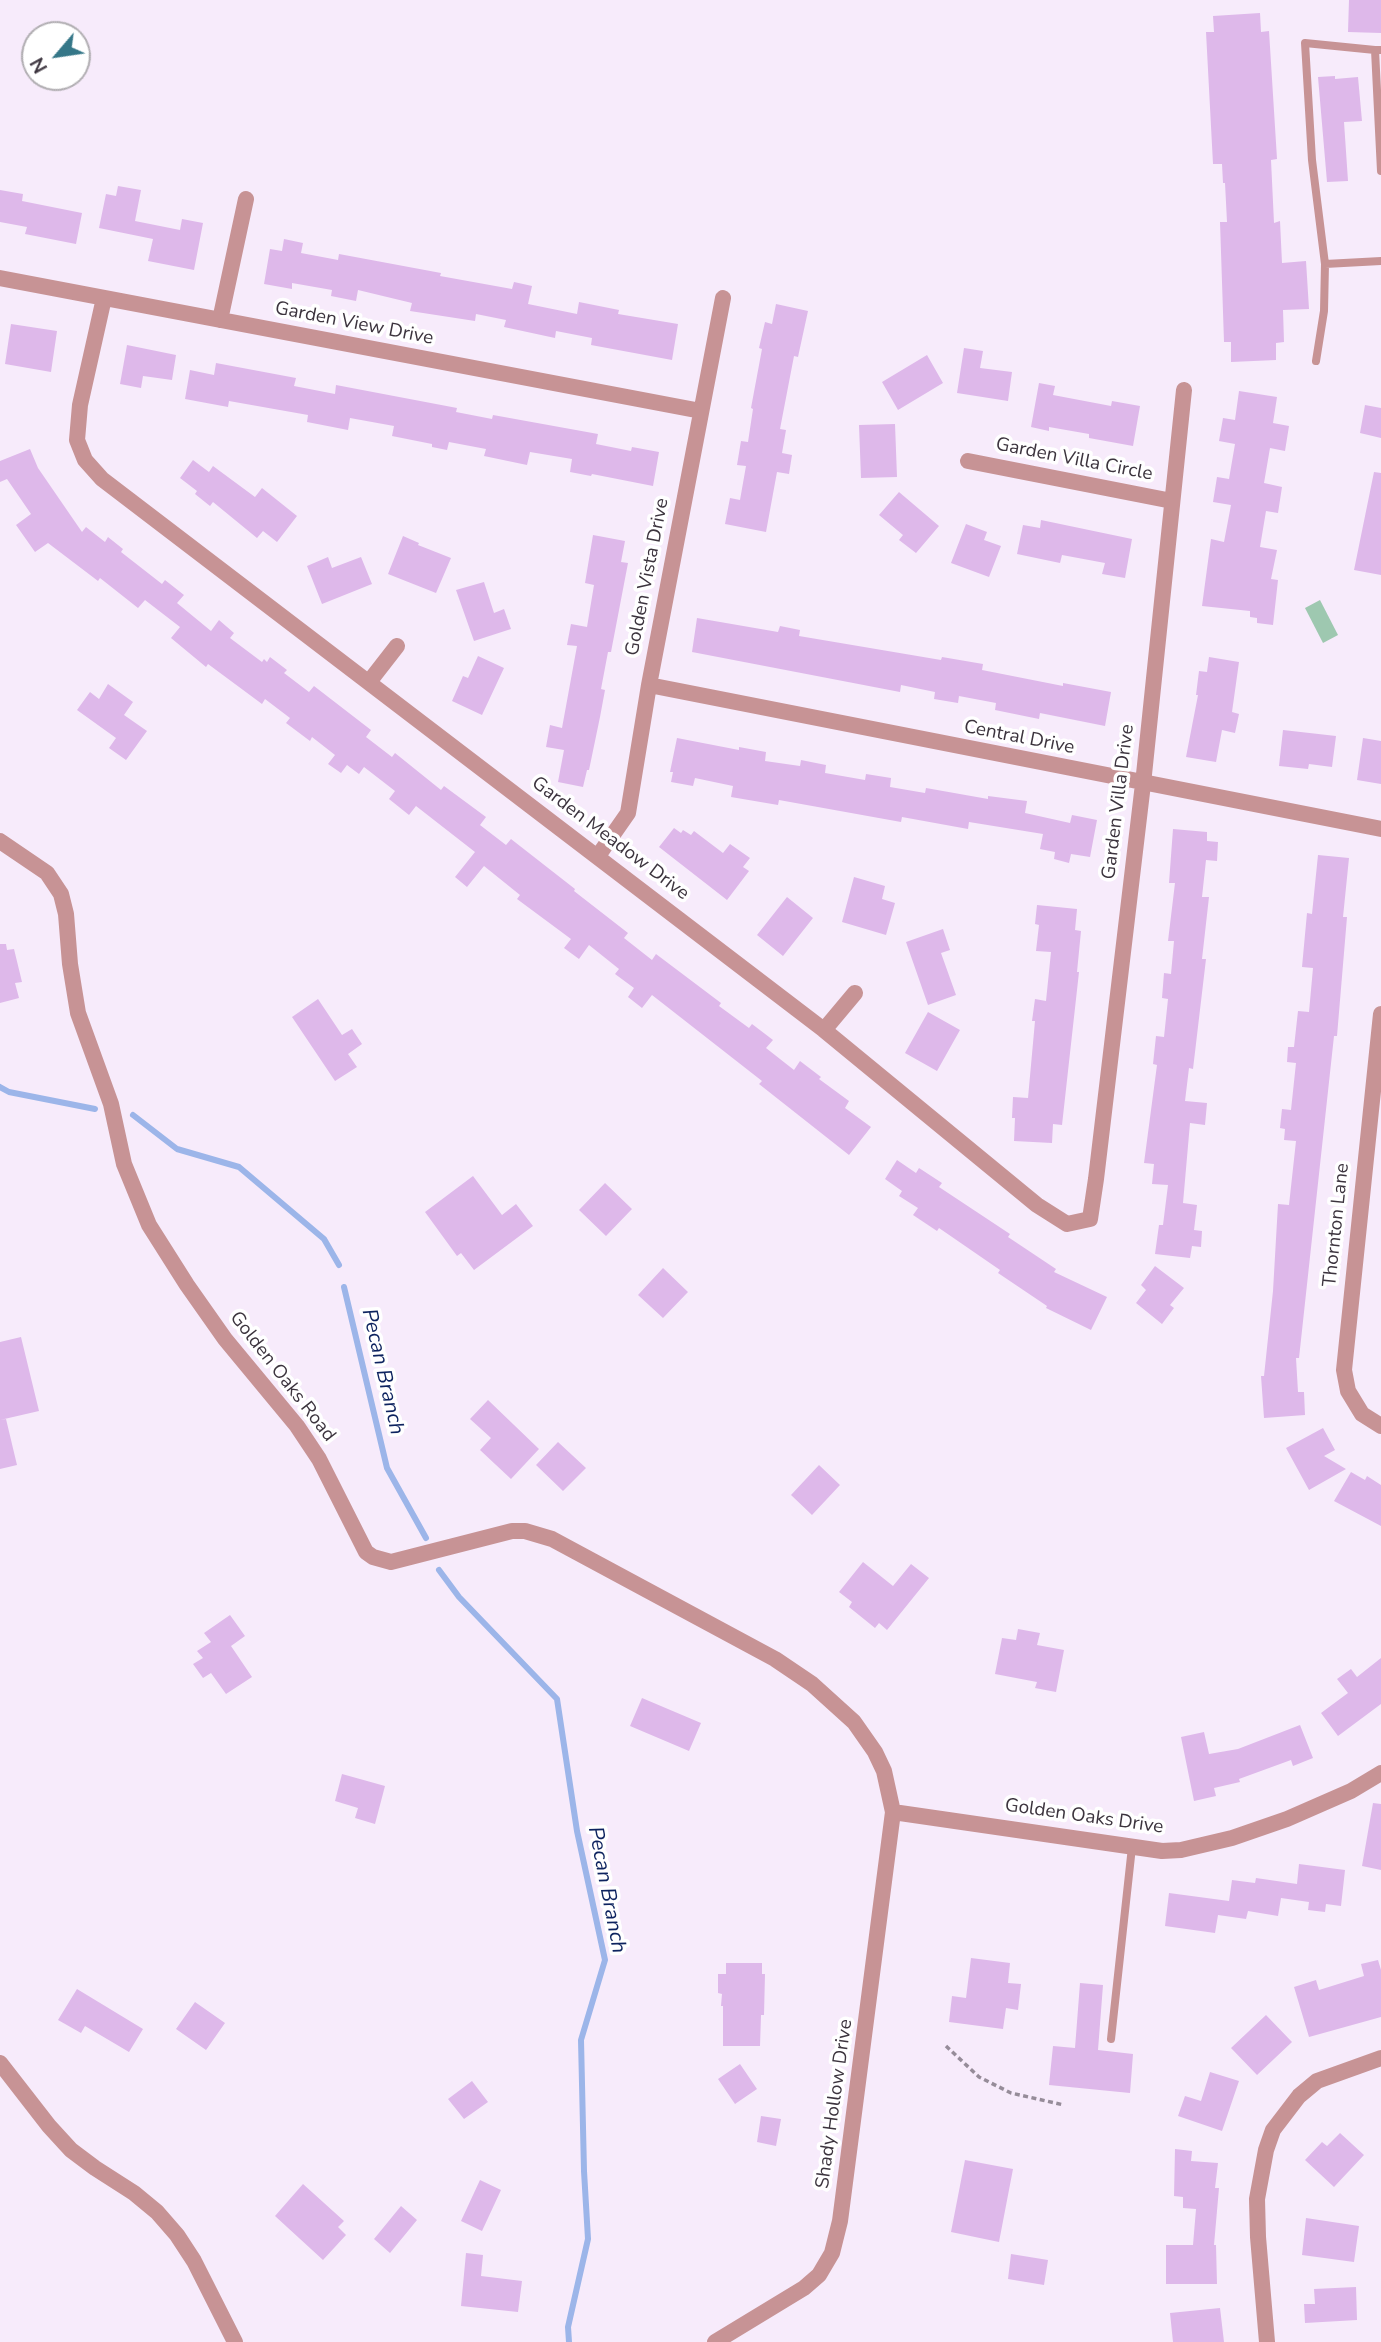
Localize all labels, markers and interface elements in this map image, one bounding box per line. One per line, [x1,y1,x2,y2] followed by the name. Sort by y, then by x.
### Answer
[21,21,91,91] north arrow
[25,53,54,78] text: N
[273,297,435,351] street label: Garden View Drive
[994,434,1154,486] street label: Garden Villa Circle
[622,496,674,658] street label: Golden Vista Drive
[962,716,1076,760] street label: Central Drive
[1098,723,1140,881] street label: Garden Villa Drive
[527,772,693,906] street label: Garden Meadow Drive
[1319,1162,1355,1288] street label: Thornton Lane
[224,1307,340,1447] street label: Golden Oaks Road
[355,1307,409,1437] water label: Pecan Branch
[1003,1795,1165,1839] street label: Golden Oaks Drive
[581,1825,631,1955] water label: Pecan Branch
[812,2018,858,2190] street label: Shady Hollow Drive

